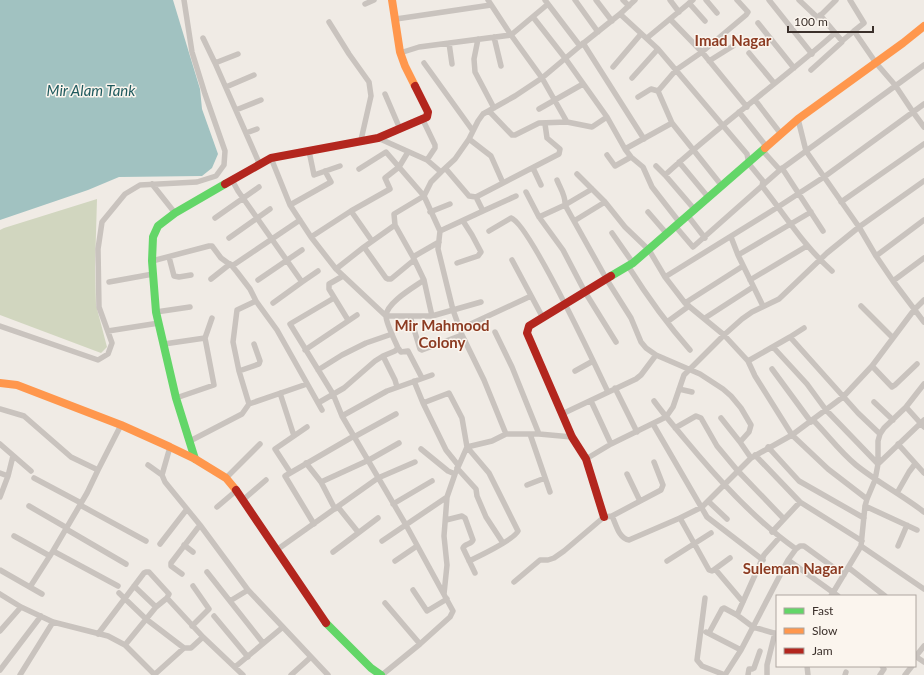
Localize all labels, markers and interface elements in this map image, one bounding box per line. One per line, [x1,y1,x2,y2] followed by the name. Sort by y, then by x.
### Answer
[788,8,873,34] scale bar
[794,14,828,29] text: 100 m
[695,31,772,49] district label: Imad Nagar
[47,81,136,99] water label: Mir Alam Tank
[394,316,490,351] district label: Mir Mahmood Colony
[743,559,844,577] district label: Suleman Nagar
[776,595,916,667] legend
[812,603,834,618] text: Fast
[812,623,838,638] text: Slow
[812,643,833,658] text: Jam

